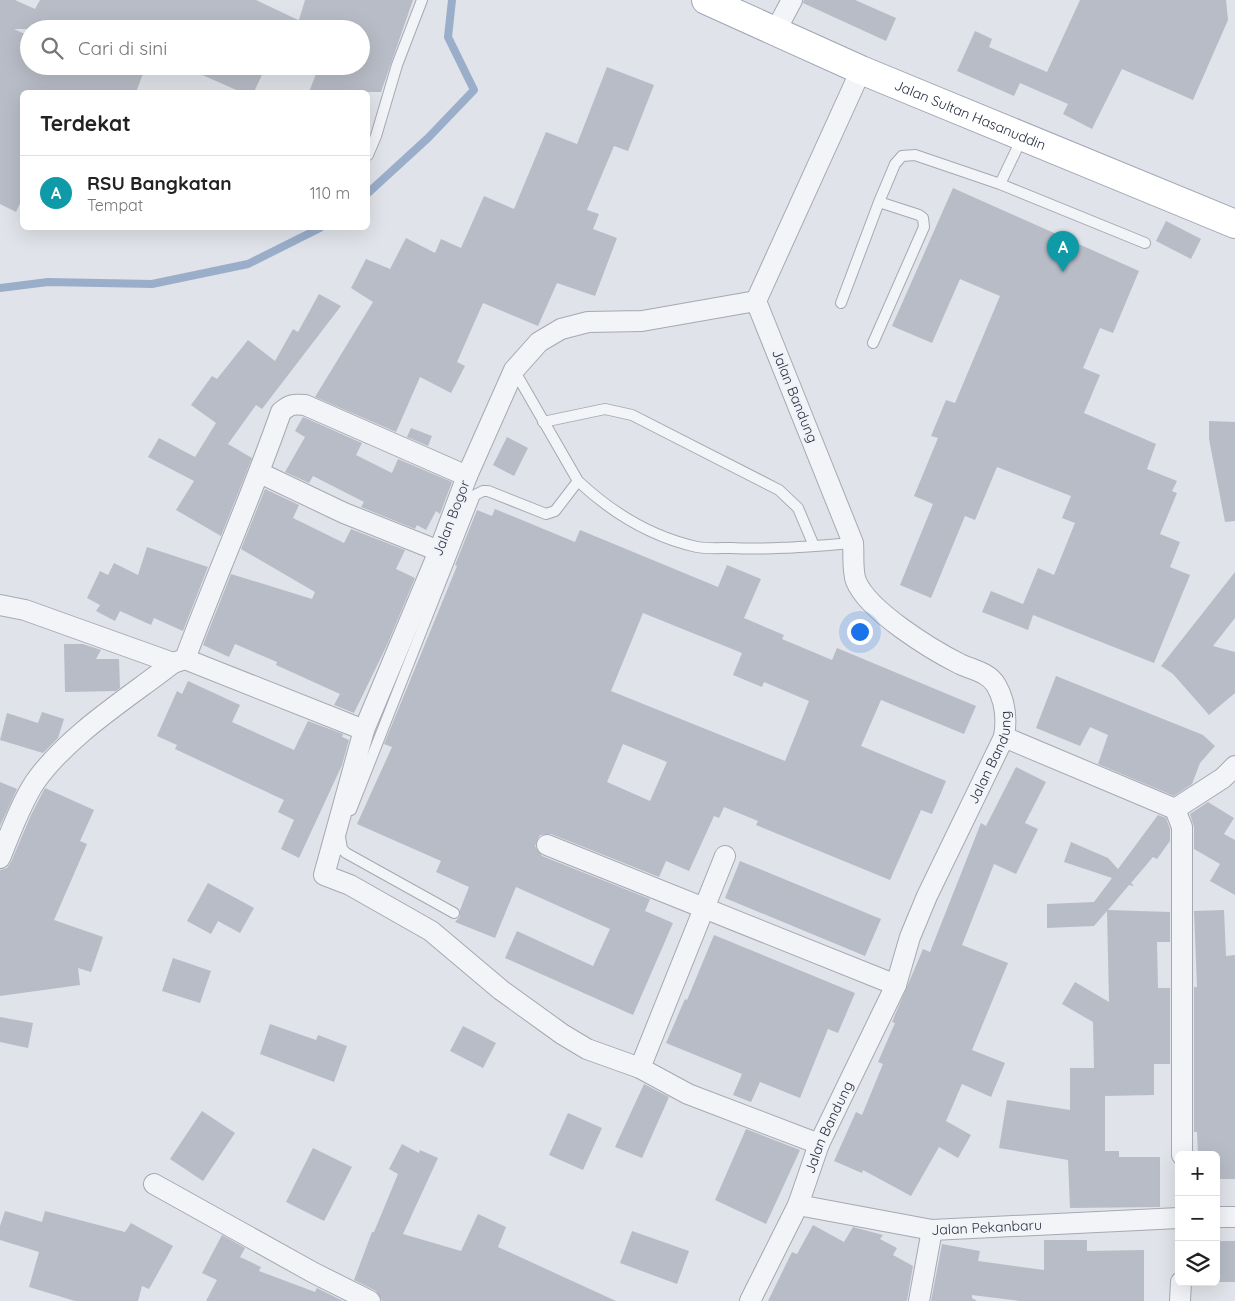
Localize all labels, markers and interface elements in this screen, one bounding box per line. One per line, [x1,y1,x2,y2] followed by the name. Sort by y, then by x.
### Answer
[20,20,370,75] search box
[38,34,66,62] icon: search
[78,36,167,60] text: Cari di sini
[892,76,1048,154] street label: Jalan Sultan Hasanuddin
[40,110,131,136] text: Terdekat
[87,171,232,195] text: RSU Bangkatan
[51,183,61,203] text: A
[310,183,350,203] text: 110 m
[87,195,143,215] text: Tempat
[1047,231,1079,272] pin: A
[768,347,822,445] street label: Jalan Bandung
[428,477,474,559] street label: Jalan Bogor
[847,619,873,645] your location
[964,710,1015,807] street label: Jalan Bandung
[801,1078,857,1176] street label: Jalan Bandung
[1175,1151,1220,1286] map controls
[1175,1151,1220,1196] button: +
[1175,1196,1220,1241] button: −
[931,1216,1042,1239] street label: Jalan Pekanbaru
[1175,1241,1220,1286] button: layers

